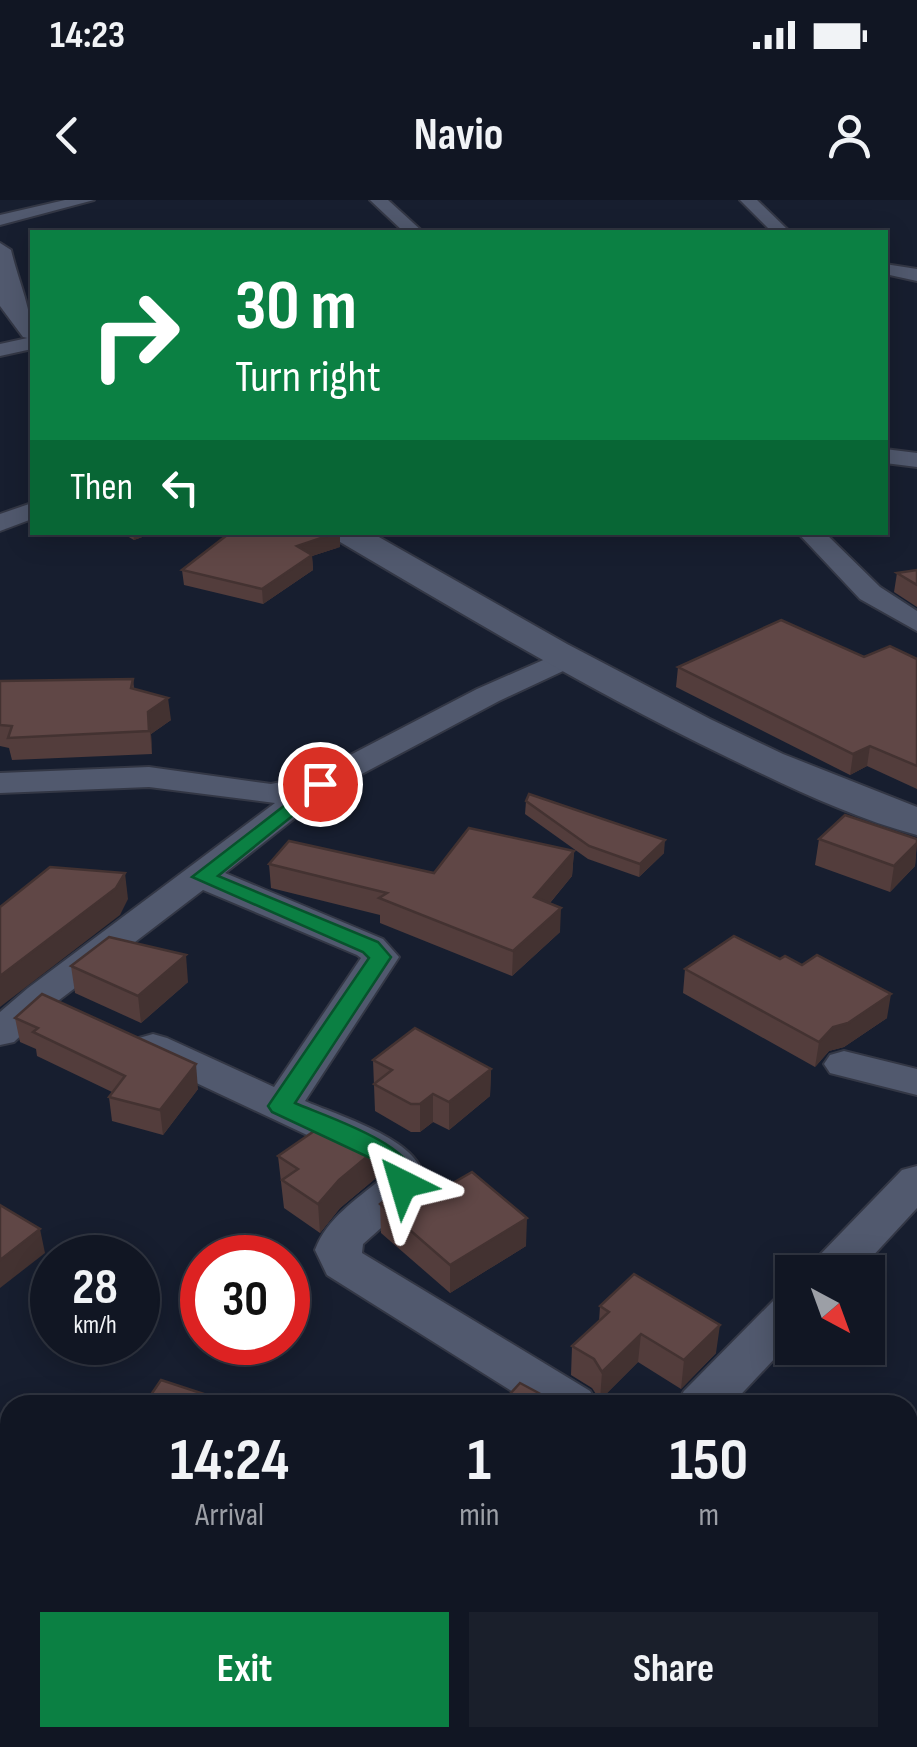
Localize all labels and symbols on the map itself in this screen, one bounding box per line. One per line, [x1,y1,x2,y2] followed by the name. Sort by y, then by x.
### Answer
[278,742,363,827] pin
[351,1132,455,1236] position arrow
[180,1235,310,1365] speed limit sign: 30
[775,1255,885,1365] north arrow

